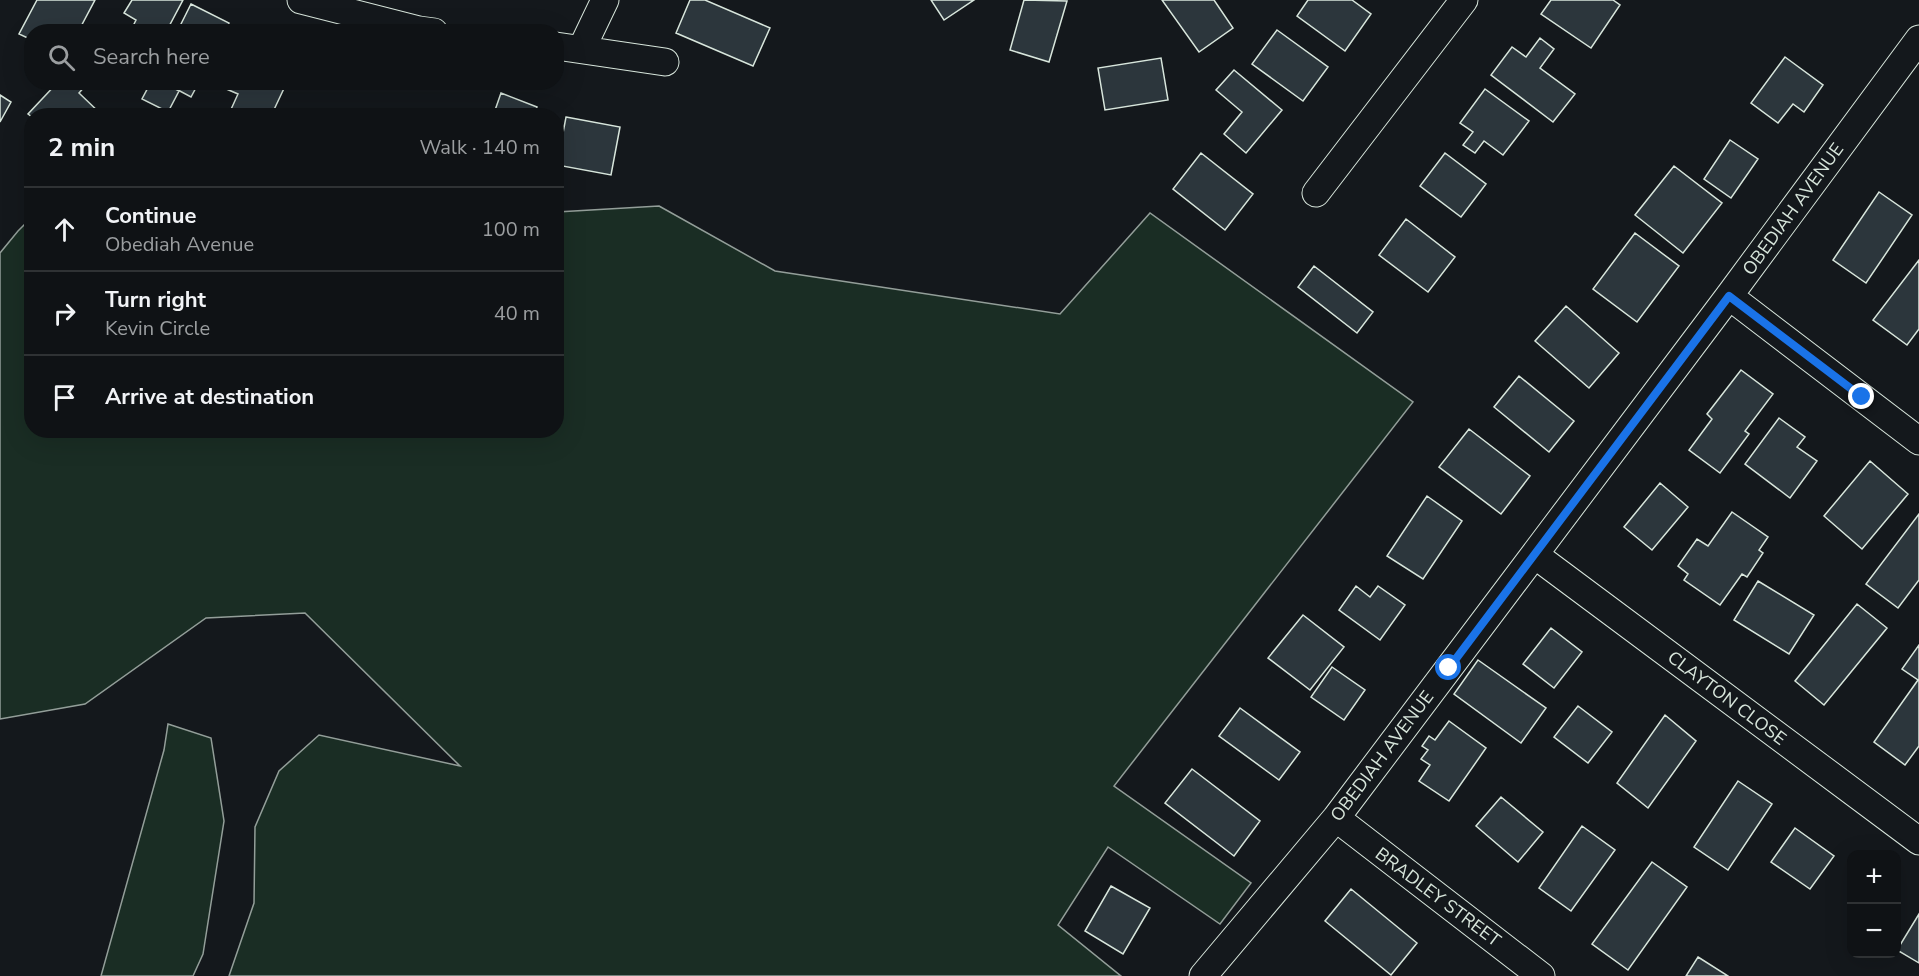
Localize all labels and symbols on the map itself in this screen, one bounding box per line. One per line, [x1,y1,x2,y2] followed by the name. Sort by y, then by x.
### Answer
[1737,138,1849,280] street label: OBEDIAH AVENUE
[1848,383,1874,409] route end
[1663,645,1791,751] street label: CLAYTON CLOSE
[1435,654,1461,680] route start
[1325,686,1439,826] street label: OBEDIAH AVENUE
[1370,842,1506,952] street label: BRADLEY STREET

